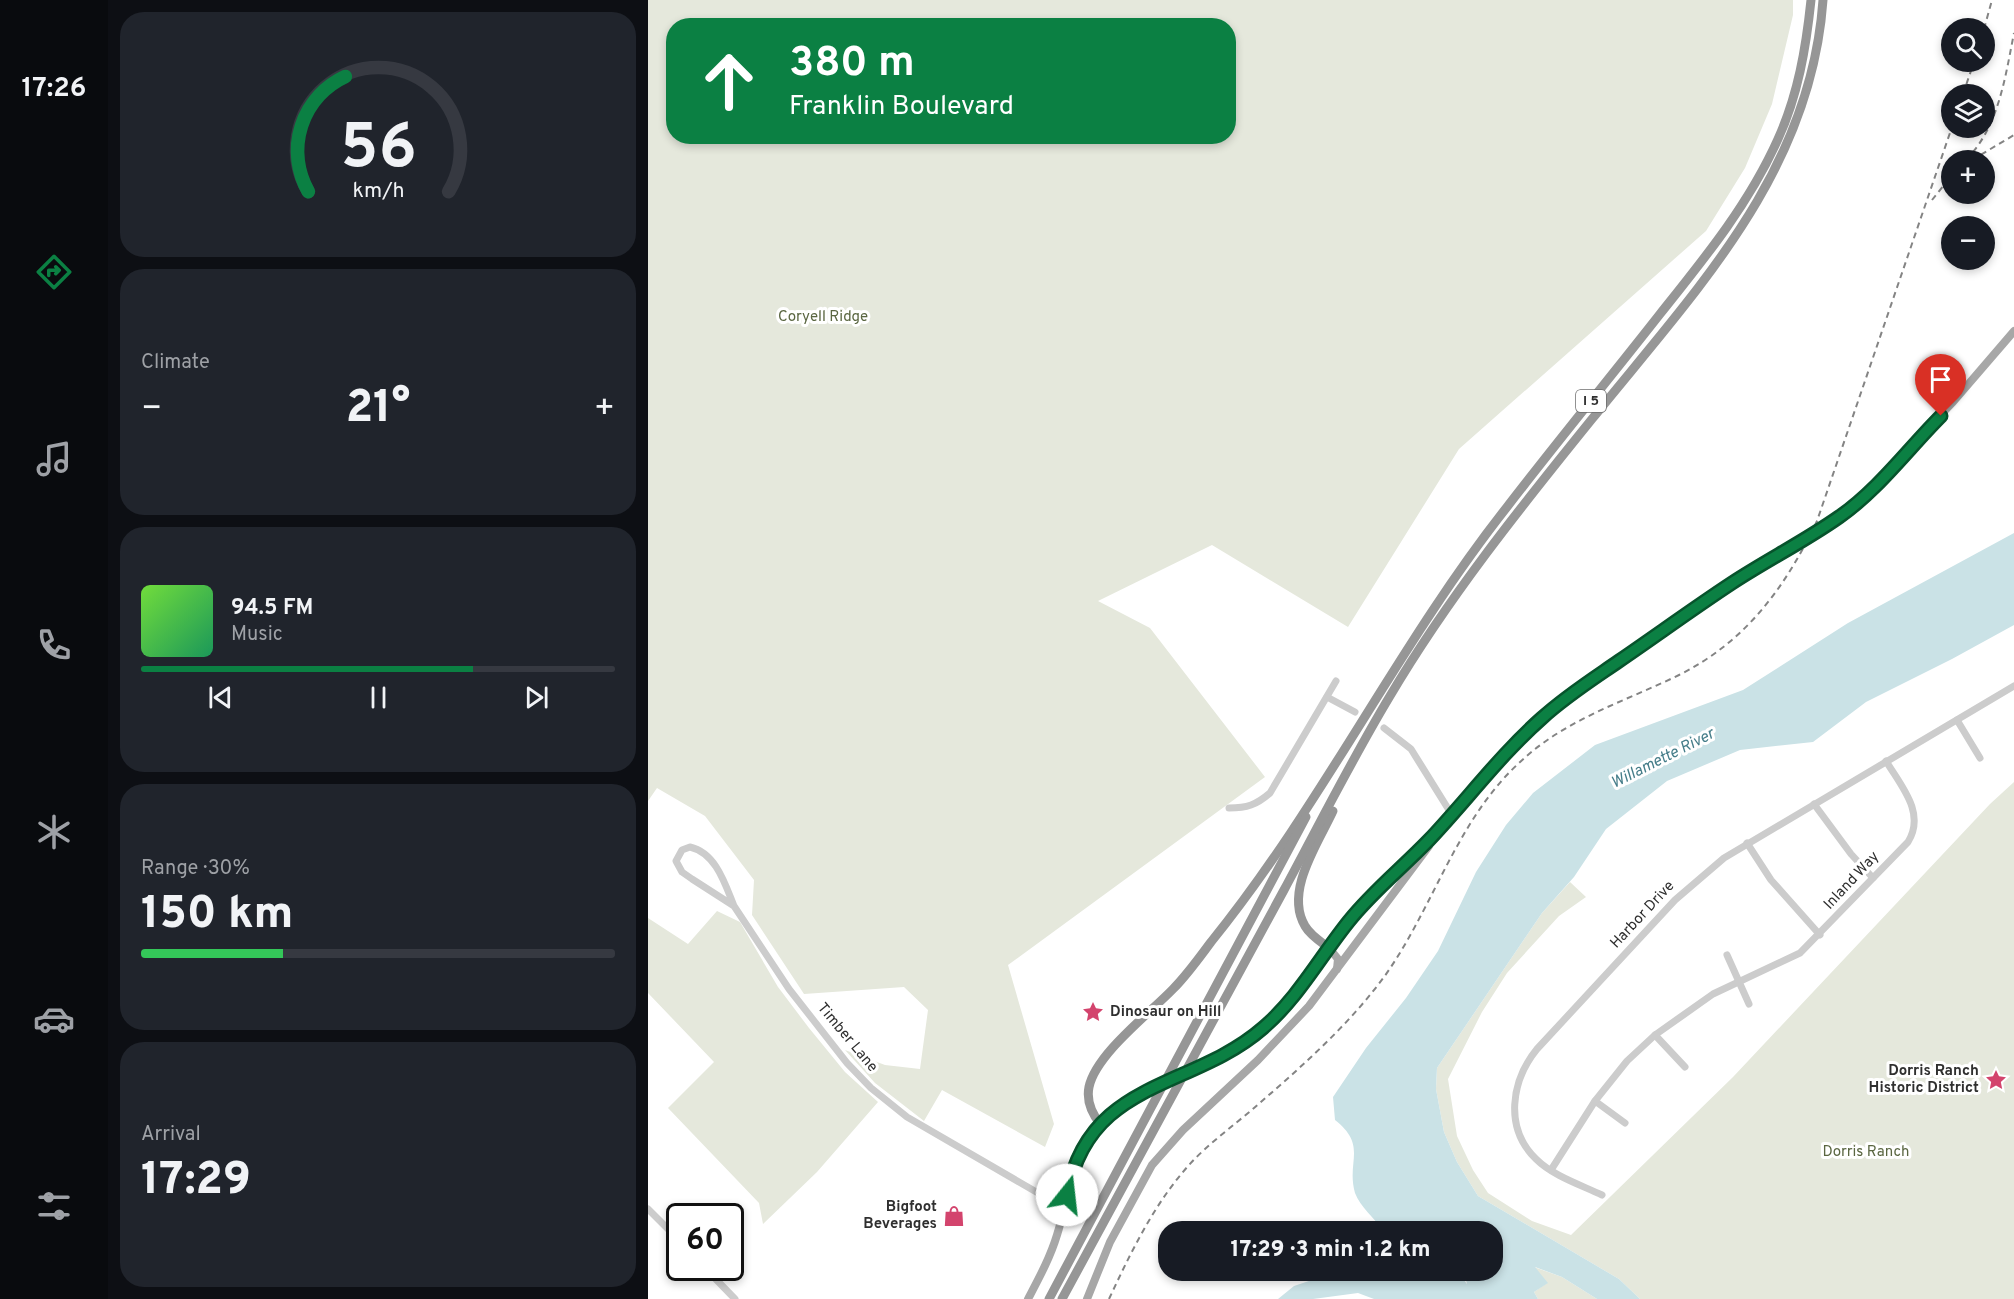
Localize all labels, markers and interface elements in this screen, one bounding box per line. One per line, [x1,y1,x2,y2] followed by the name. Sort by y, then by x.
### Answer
[1941,18,1995,270] map controls
[1941,18,1995,72] button: search
[789,38,915,91] text: 380 m
[690,42,768,120] icon: ahead
[22,72,86,106] text: 17:26
[1941,84,1995,138] button: layers
[789,90,1014,124] text: Franklin Boulevard
[340,111,416,190] text: 56
[1941,150,1995,204] button: +
[352,178,404,205] text: km/h
[1941,216,1995,270] button: −
[33,251,75,293] icon: directions
[778,308,868,327] park label: Coryell Ridge
[141,350,210,376] text: Climate
[1915,354,1966,416] pin
[1924,363,1957,396] icon: arrive
[346,381,410,438] text: 21°
[141,389,162,431] text: −
[594,389,615,431] text: +
[1576,390,1606,412] road number: I 5
[33,438,75,480] icon: music
[231,595,313,622] text: 94.5 FM
[231,622,283,648] text: Music
[33,624,75,666] icon: phone
[204,681,237,714] icon: previous
[362,681,395,714] icon: pause
[520,681,553,714] icon: next
[1608,724,1720,794] water label: Willamette River
[33,811,75,853] icon: climate
[1820,848,1884,914] street label: Inland Way
[141,856,250,882] text: Range · 30%
[1607,877,1679,953] street label: Harbor Drive
[141,887,293,944] text: 150 km
[33,998,75,1040] icon: car
[812,999,882,1077] street label: Timber Lane
[1081,1000,1105,1024] place icon: Dinosaur on Hill
[1110,1003,1221,1022] place label: Dinosaur on Hill
[1869,1062,1979,1098] place label: Dorris Ranch Historic District
[1984,1068,2008,1092] place icon: Dorris Ranch Historic District
[141,1122,201,1148] text: Arrival
[1823,1143,1909,1162] park label: Dorris Ranch
[141,1153,251,1210] text: 17:29
[1035,1163,1099,1227] position arrow
[33,1185,75,1227] icon: filters
[863,1198,937,1234] place label: Bigfoot Beverages
[666,1203,744,1281] speed limit sign: 60
[942,1204,966,1228] shop icon: Bigfoot Beverages
[1231,1237,1430,1264] text: 17:29 · 3 min · 1.2 km

